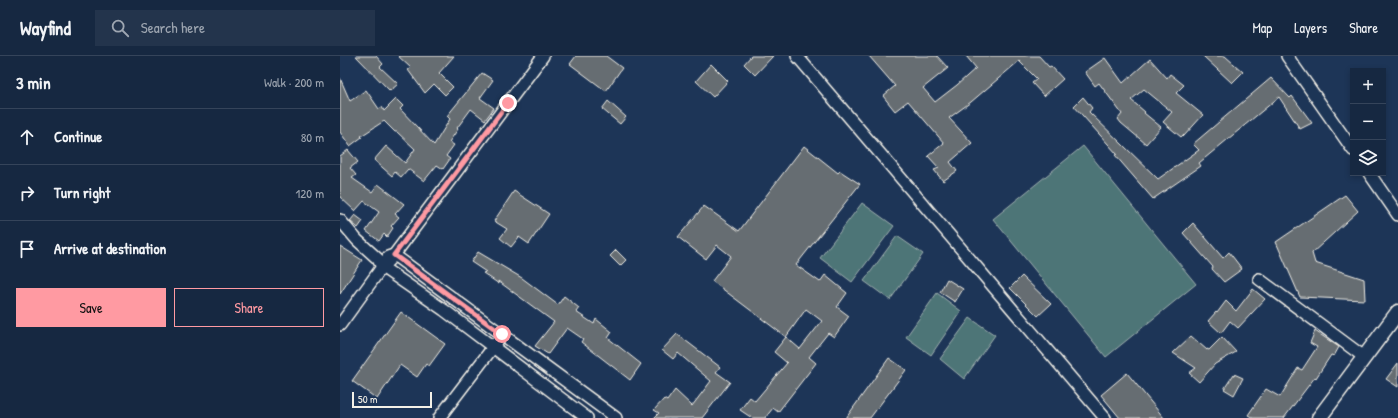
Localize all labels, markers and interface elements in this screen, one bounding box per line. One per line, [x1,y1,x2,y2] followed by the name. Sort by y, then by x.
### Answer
[95,10,375,46] search box
[20,15,71,41] text: Wayfind
[109,17,131,39] icon: search
[141,17,205,38] text: Search here
[1252,18,1272,37] text: Map
[1294,18,1327,37] text: Layers
[1349,18,1378,37] text: Share
[1350,68,1386,176] map controls
[1350,68,1386,104] button: +
[16,71,51,94] text: 3 min
[264,73,324,91] text: Walk · 200 m
[499,94,517,112] route end
[1350,104,1386,140] button: −
[16,126,38,148] icon: ahead
[54,126,102,147] text: Continue
[301,128,324,146] text: 80 m
[1350,140,1386,176] button: layers
[16,182,38,204] icon: right
[54,182,110,203] text: Turn right
[296,184,324,202] text: 120 m
[16,238,38,260] icon: arrive
[54,238,166,259] text: Arrive at destination
[16,288,166,327] button: Save
[174,288,324,327] button: Share
[493,325,511,343] route start
[352,390,432,409] scale bar
[358,392,378,406] text: 50 m

